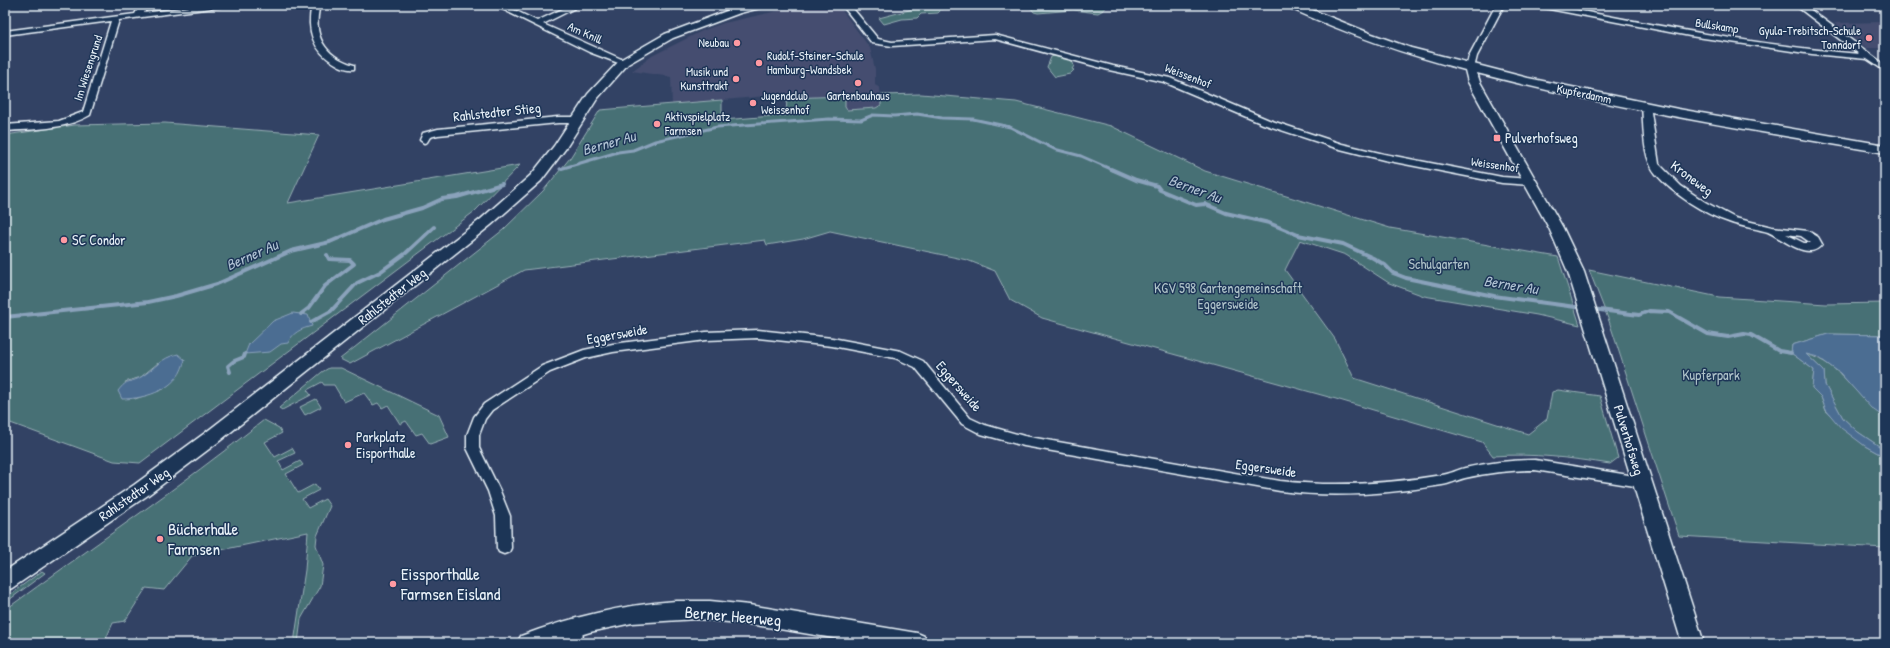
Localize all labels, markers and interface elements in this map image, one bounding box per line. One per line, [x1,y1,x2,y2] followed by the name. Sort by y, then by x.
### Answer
[1694,14,1740,37] street label: Bullskamp
[565,17,606,48] street label: Am Knill
[1759,22,1862,53] place label: Gyula-Trebitsch-Schule Tonndorf
[69,32,106,103] street label: Im Wiesengrund
[1864,33,1874,43] marker: Gyula-Trebitsch-Schule Tonndorf
[699,34,729,51] place label: Neubau
[732,38,742,48] marker: Neubau
[767,47,864,78] place label: Rudolf-Steiner-Schule Hamburg-Wandsbek
[754,58,764,68] marker: Rudolf-Steiner-Schule Hamburg-Wandsbek
[1163,59,1214,92] street label: Weissenhof
[680,63,729,94] place label: Musik und Kunsttrakt
[731,74,741,84] marker: Musik und Kunsttrakt
[853,78,863,88] marker: Gartenbauhaus
[1555,79,1613,108] street label: Kupferdamm
[761,87,810,118] place label: Jugendclub Weissenhof
[826,87,890,104] place label: Gartenbauhaus
[452,97,542,127] street label: Rahlstedter Stieg
[748,98,758,108] marker: Jugendclub Weissenhof
[664,108,730,139] place label: Aktivspielplatz Farmsen
[652,119,662,129] marker: Aktivspielplatz Farmsen
[580,125,639,160] water label: Berner Au
[1505,128,1578,148] place label: Pulverhofsweg
[1492,133,1502,143] marker: Pulverhofsweg
[1470,153,1521,176] street label: Weissenhof
[1667,155,1717,201] street label: Kroneweg
[1166,169,1225,208] water label: Berner Au
[72,230,126,249] place label: SC Condor
[223,233,282,275] water label: Berner Au
[59,235,69,245] marker: SC Condor
[1409,254,1469,274] park label: Schulgarten
[353,263,431,329] street label: Rahlstedter Weg
[1482,270,1541,299] water label: Berner Au
[1154,278,1302,314] park label: KGV 598 Gartengemeinschaft Eggersweide
[585,319,649,349] street label: Eggersweide
[931,356,987,416] street label: Eggersweide
[1682,365,1740,385] park label: Kupferpark
[1609,402,1649,478] street label: Pulverhofsweg
[356,427,416,463] place label: Parkplatz Eisporthalle
[343,440,353,450] marker: Parkplatz Eisporthalle
[1234,454,1298,482] street label: Eggersweide
[95,462,173,526] street label: Rahlstedter Weg
[167,517,239,560] place label: Bücherhalle Farmsen
[155,534,165,544] marker: Bücherhalle Farmsen
[400,562,501,605] place label: Eissporthalle Farmsen Eisland
[388,579,398,589] marker: Eissporthalle Farmsen Eisland
[684,600,782,631] street label: Berner Heerweg

